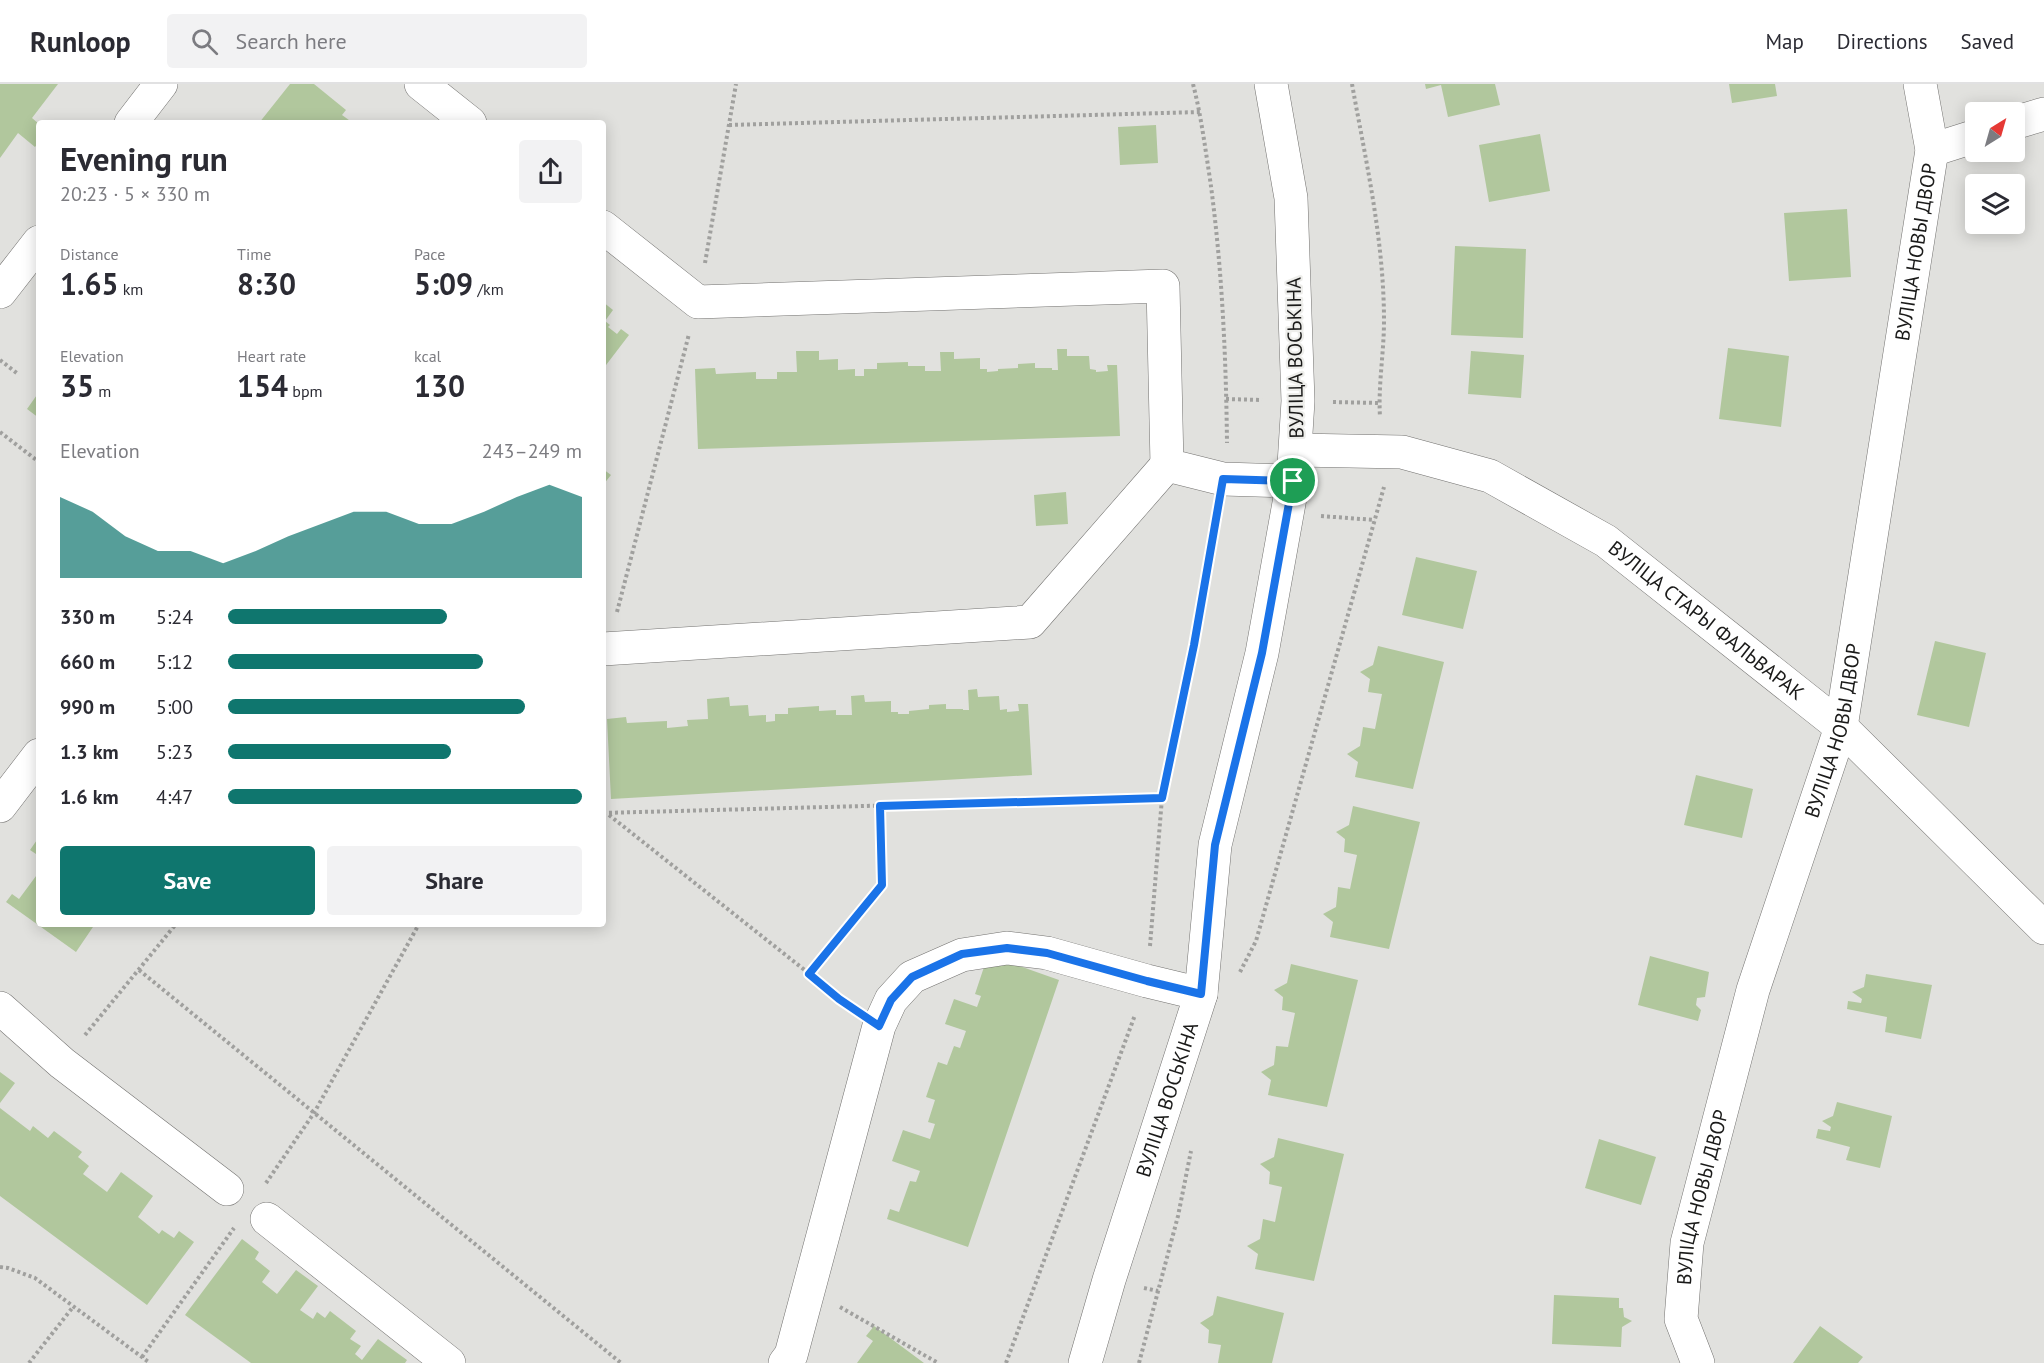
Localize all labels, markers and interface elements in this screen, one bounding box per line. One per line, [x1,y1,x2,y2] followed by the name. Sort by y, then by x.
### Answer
[167,14,587,68] search box
[30,23,131,60] text: Runloop
[188,25,221,58] icon: search
[236,27,347,55] text: Search here
[1765,28,1804,55] text: Map
[1837,28,1928,55] text: Directions
[1961,28,2014,55] text: Saved
[1965,102,2025,162] north arrow
[1965,102,2025,234] map controls
[60,137,228,180] text: Evening run
[519,140,582,203] button: share
[1889,161,1943,343] street label: ВУЛІЦА НОВЫ ДВОР
[1965,174,2025,234] button: layers
[60,181,210,207] text: 20:23 · 5 × 330 m
[60,244,119,264] text: Distance
[237,244,271,264] text: Time
[414,244,445,264] text: Pace
[60,264,118,303] text: 1.65
[237,264,296,303] text: 8:30
[414,264,473,303] text: 5:09
[1281,277,1309,439] street label: ВУЛІЦА ВОСЬКІНА
[118,279,143,299] text: km
[473,279,504,299] text: /km
[60,346,124,366] text: Elevation
[237,346,306,366] text: Heart rate
[414,346,441,366] text: kcal
[60,366,94,405] text: 35
[237,366,288,405] text: 154
[414,366,465,405] text: 130
[94,381,111,401] text: m
[288,381,323,401] text: bpm
[60,438,140,464] text: Elevation
[482,438,582,464] text: 243–249 m
[1267,455,1318,506] pin
[1276,464,1309,497] icon: arrive
[1603,535,1809,706] street label: ВУЛІЦА СТАРЫ ФАЛЬВАРАК
[60,604,115,630] text: 330 m
[156,604,193,630] text: 5:24
[1799,641,1867,821] street label: ВУЛІЦА НОВЫ ДВОР
[60,649,115,675] text: 660 m
[156,649,193,675] text: 5:12
[60,694,115,720] text: 990 m
[156,694,193,720] text: 5:00
[60,739,119,765] text: 1.3 km
[156,739,193,765] text: 5:23
[60,784,119,810] text: 1.6 km
[156,784,193,810] text: 4:47
[60,846,315,915] button: Save
[327,846,582,915] button: Share
[1130,1018,1204,1180] street label: ВУЛІЦА ВОСЬКІНА
[1671,1107,1734,1286] street label: ВУЛІЦА НОВЫ ДВОР

